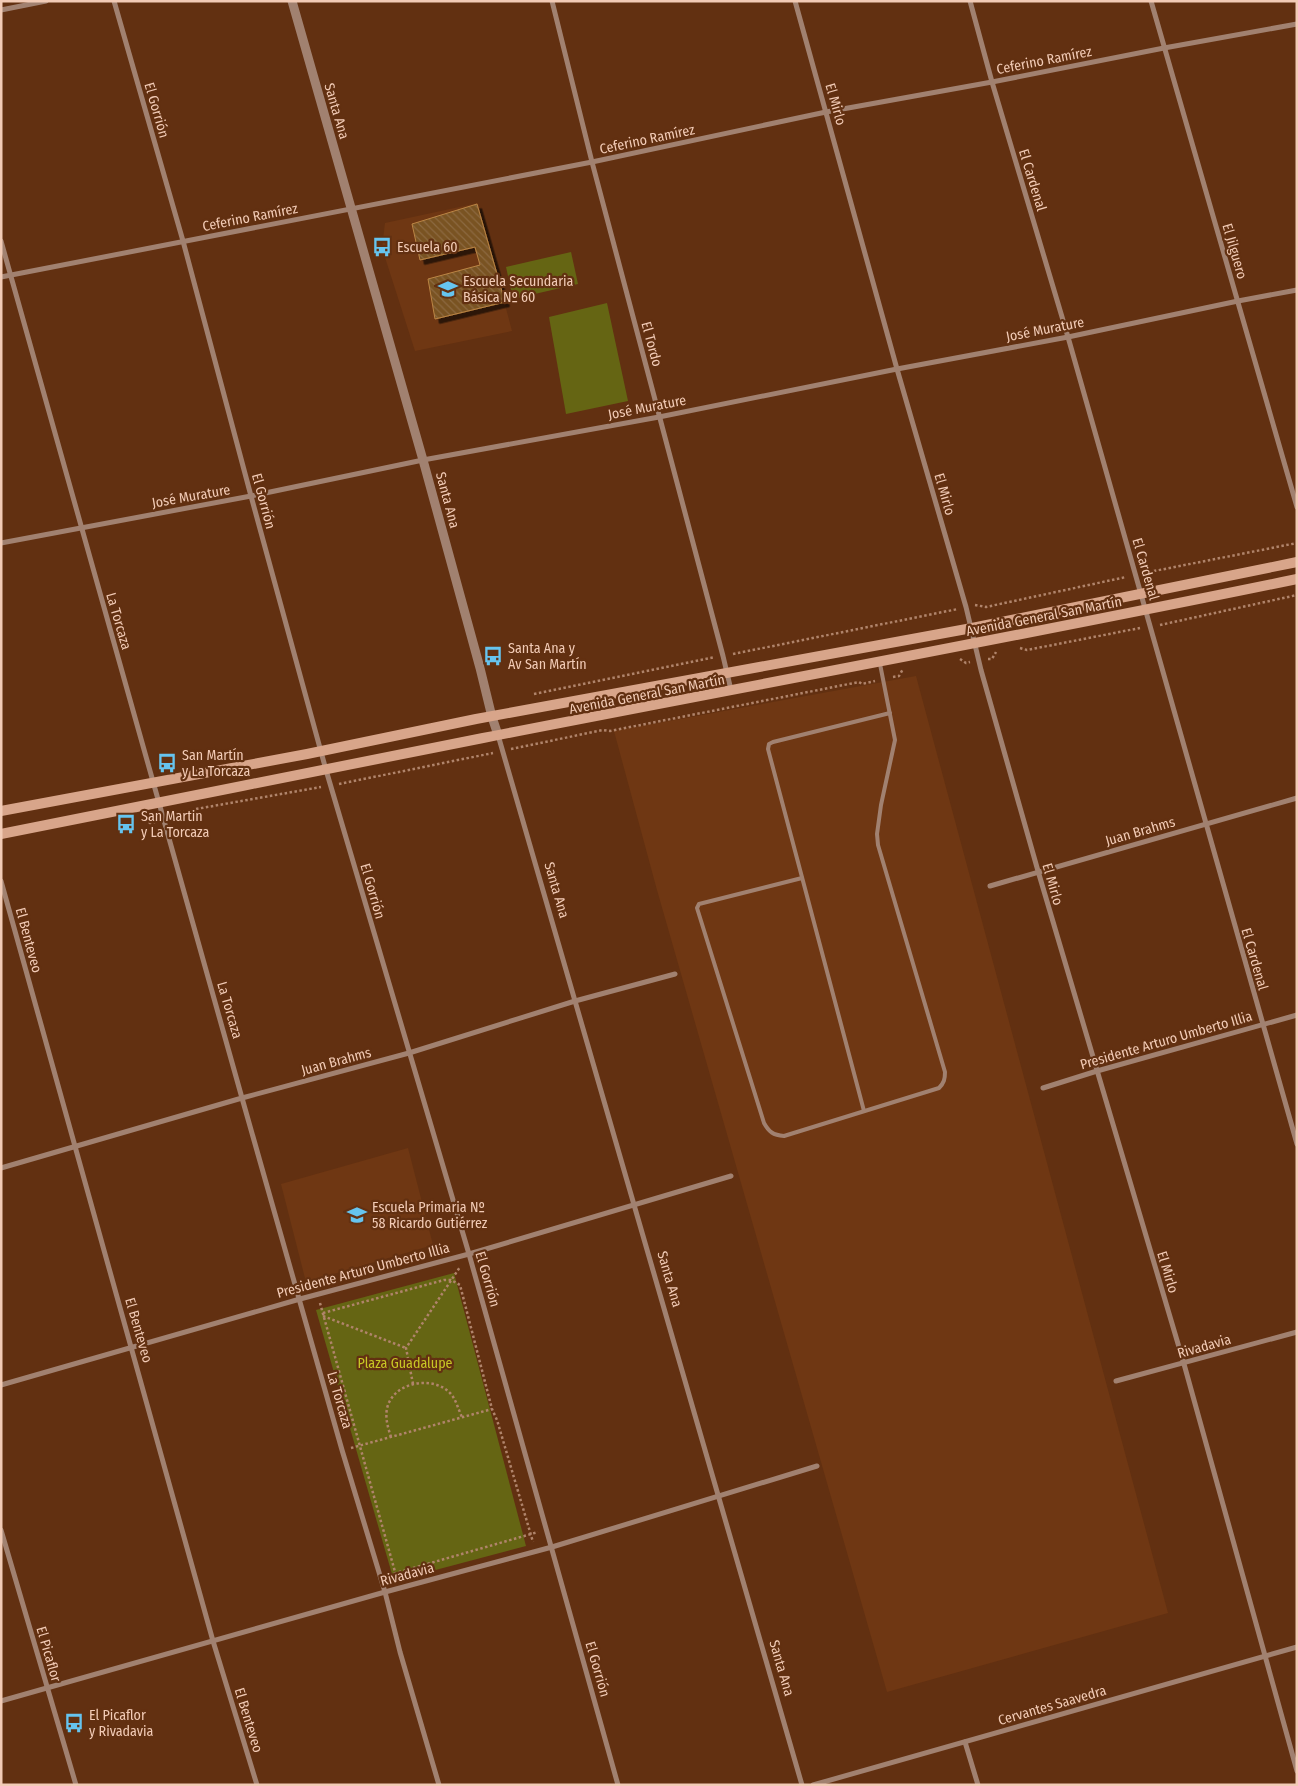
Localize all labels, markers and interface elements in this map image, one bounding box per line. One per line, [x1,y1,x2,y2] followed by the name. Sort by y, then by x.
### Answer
[995,43,1094,78] street label: Ceferino Ramírez
[141,80,173,140] street label: El Gorrión
[320,81,353,141] street label: Santa Ana
[821,81,850,127] street label: El Mirlo
[598,121,697,158] street label: Ceferino Ramírez
[1015,147,1050,214] street label: El Cardenal
[201,200,300,235] street label: Ceferino Ramírez
[1218,221,1251,281] street label: El Jilguero
[371,236,393,258] bus stop icon: Escuela 60
[397,239,458,256] place label: Escuela 60
[463,273,574,306] place label: Escuela Secundaria Básica Nº 60
[437,278,459,300] school or university icon: Escuela Secundaria Básica Nº 60
[1005,314,1086,345] street label: José Murature
[637,320,666,369] street label: El Tordo
[607,392,688,423] street label: José Murature
[432,470,463,530] street label: Santa Ana
[248,471,279,531] street label: El Gorrión
[930,471,959,517] street label: El Mirlo
[151,481,232,512] street label: José Murature
[1129,536,1163,603] street label: El Cardenal
[102,591,135,652] street label: La Torcaza
[965,593,1123,640] street label: Avenida General San Martín
[508,640,587,673] place label: Santa Ana y Av San Martín
[482,645,504,667] bus stop icon: Santa Ana y Av San Martín
[568,671,726,718] street label: Avenida General San Martín
[182,747,250,780] place label: San Martín y La Torcaza
[156,752,178,774] bus stop icon: San Martín y La Torcaza
[141,808,209,841] place label: San Martin y La Torcaza
[115,813,137,835] bus stop icon: San Martin y La Torcaza
[1103,813,1177,850] street label: Juan Brahms
[540,860,573,920] street label: Santa Ana
[357,861,389,921] street label: El Gorrión
[1038,861,1067,907] street label: El Mirlo
[12,906,45,975] street label: El Benteveo
[1238,926,1272,993] street label: El Cardenal
[213,980,246,1041] street label: La Torcaza
[1078,1008,1254,1073] street label: Presidente Arturo Umberto Illia
[299,1044,373,1079] street label: Juan Brahms
[372,1199,488,1232] place label: Escuela Primaria Nº 58 Ricardo Gutiérrez
[346,1204,368,1226] school or university icon: Escuela Primaria Nº 58 Ricardo Gutiérrez
[275,1239,452,1302] street label: Presidente Arturo Umberto Illia
[472,1249,504,1309] street label: El Gorrión
[653,1249,686,1309] street label: Santa Ana
[1153,1249,1182,1295] street label: El Mirlo
[121,1296,156,1365] street label: El Benteveo
[1175,1331,1233,1362] street label: Rivadavia
[358,1355,453,1372] park label: Plaza Guadalupe
[323,1370,356,1431] street label: La Torcaza
[378,1559,436,1590] street label: Rivadavia
[33,1624,65,1684] street label: El Picaflor
[765,1638,798,1698] street label: Santa Ana
[582,1639,614,1699] street label: El Gorrión
[996,1682,1108,1729] street label: Cervantes Saavedra
[231,1686,266,1755] street label: El Benteveo
[89,1707,153,1740] place label: El Picaflor y Rivadavia
[63,1712,85,1734] bus stop icon: El Picaflor y Rivadavia

